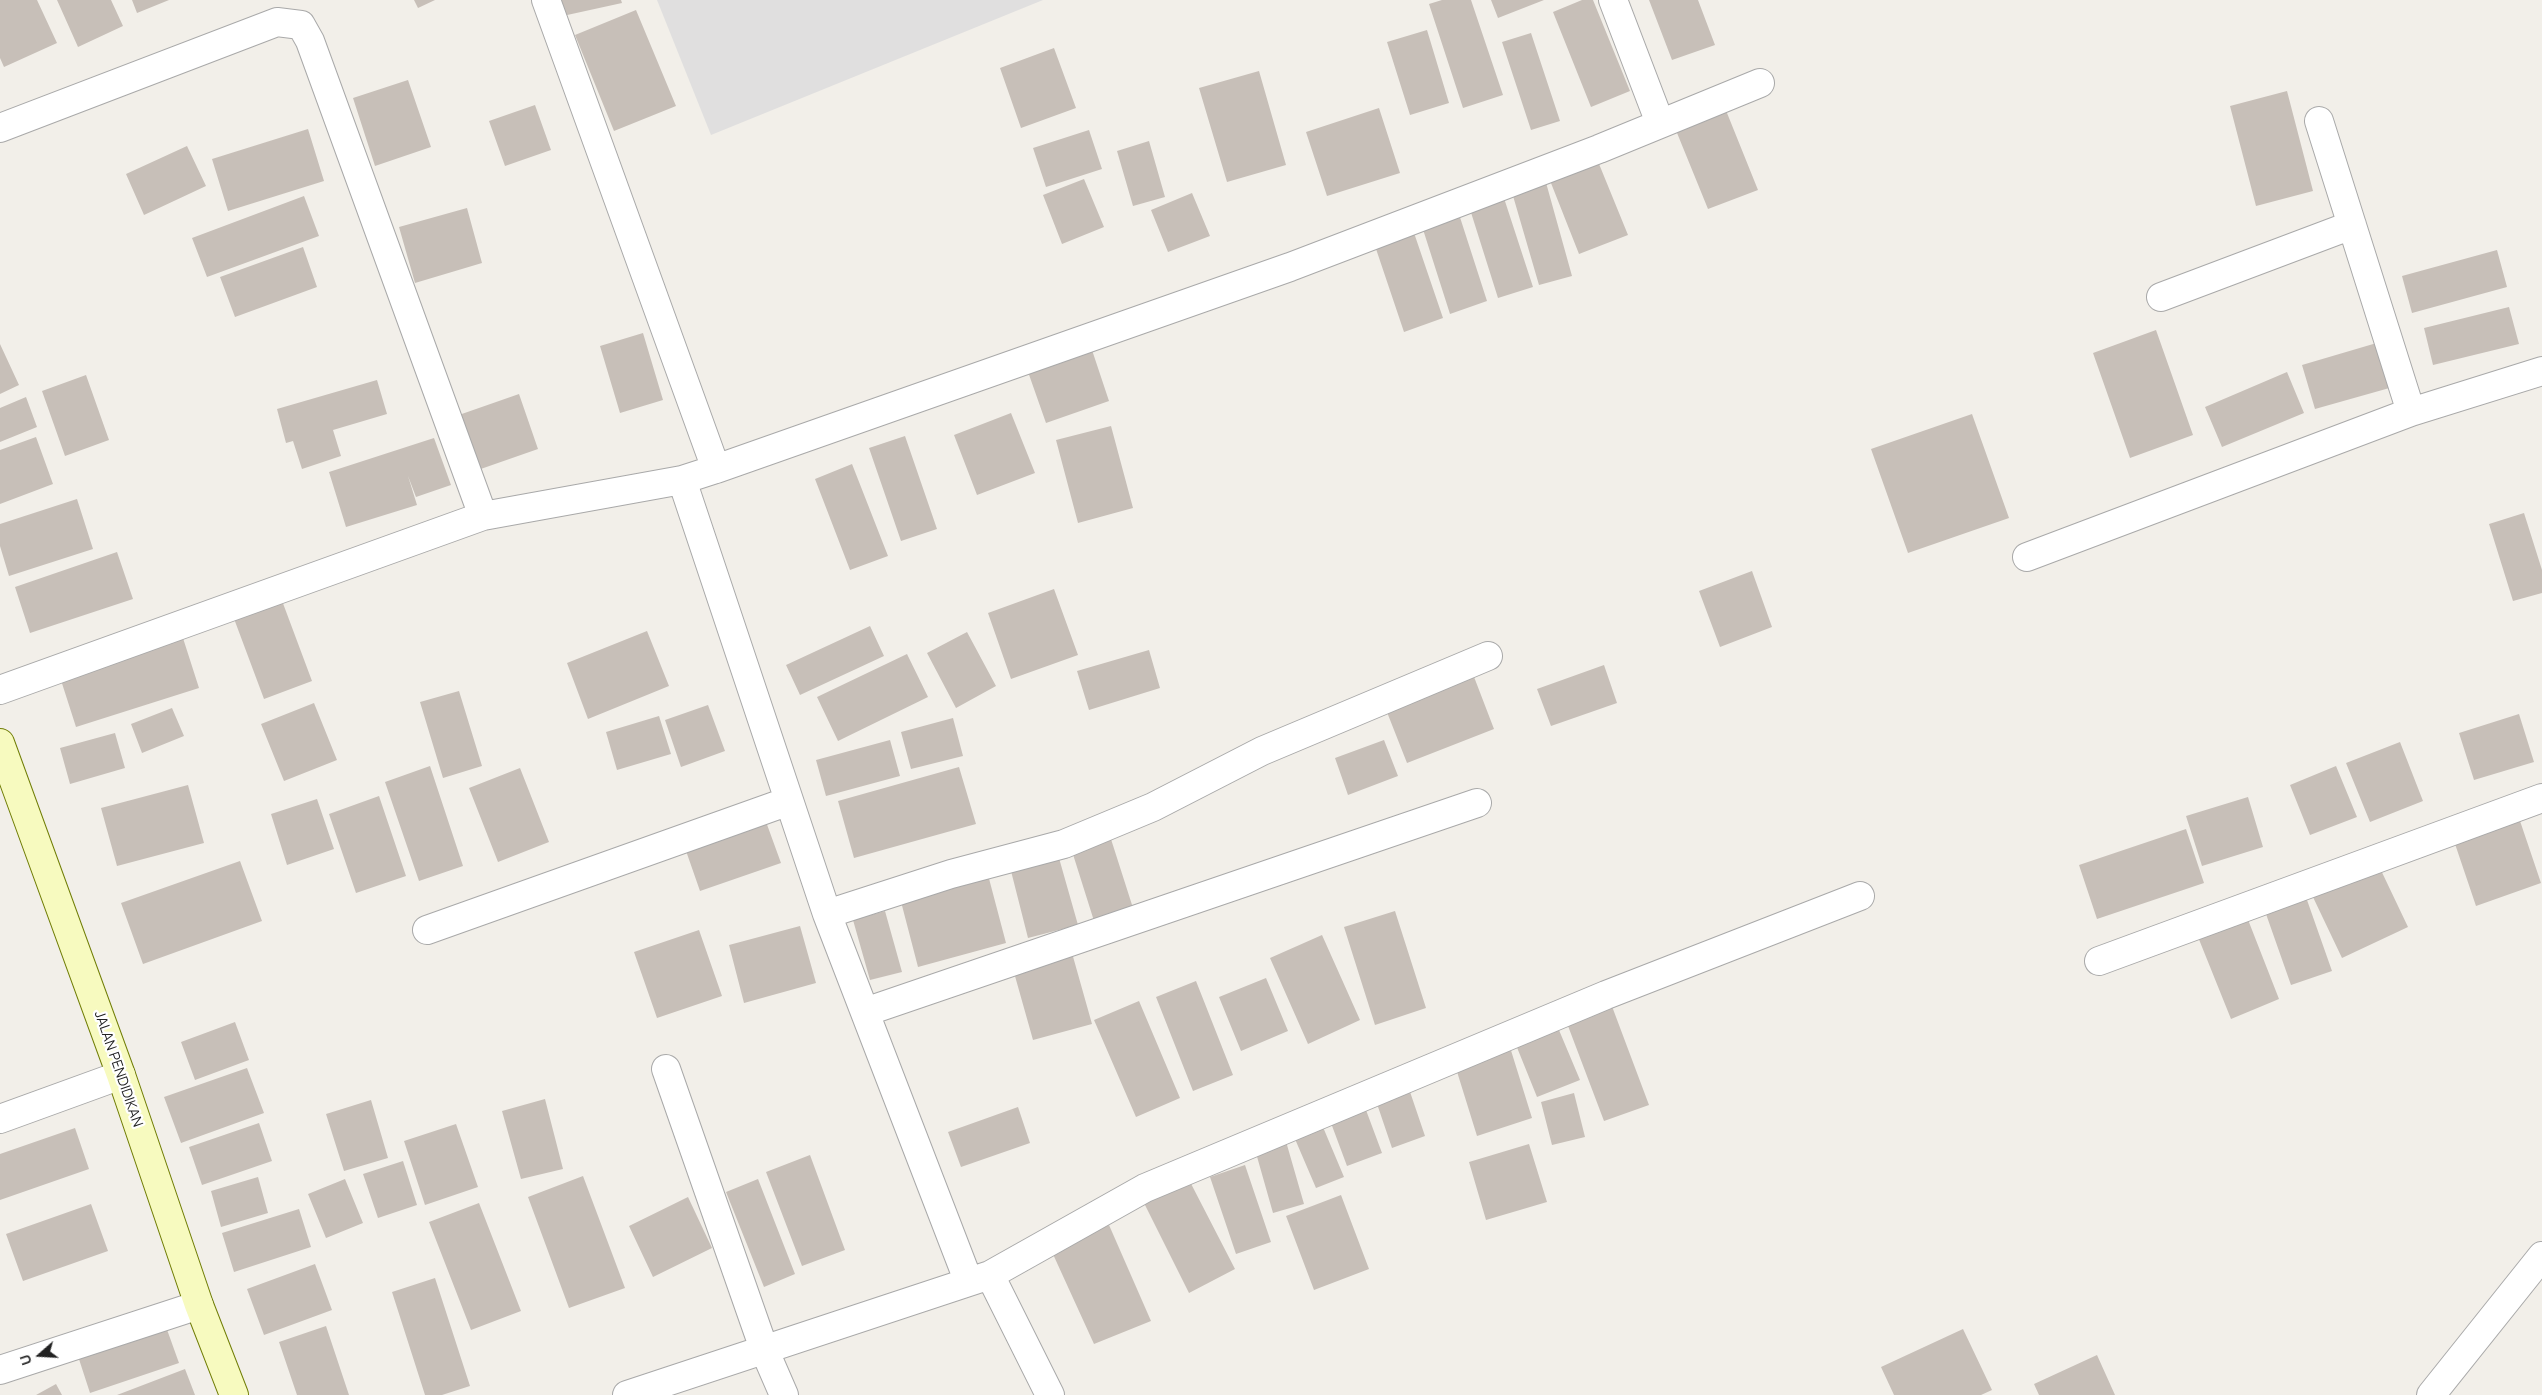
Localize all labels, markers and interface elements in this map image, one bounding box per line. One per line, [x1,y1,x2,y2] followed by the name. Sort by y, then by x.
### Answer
[90,1009,146,1129] street label: JALAN PENDIDIKAN
[15,1330,65,1380] north arrow
[15,1352,36,1368] text: U

